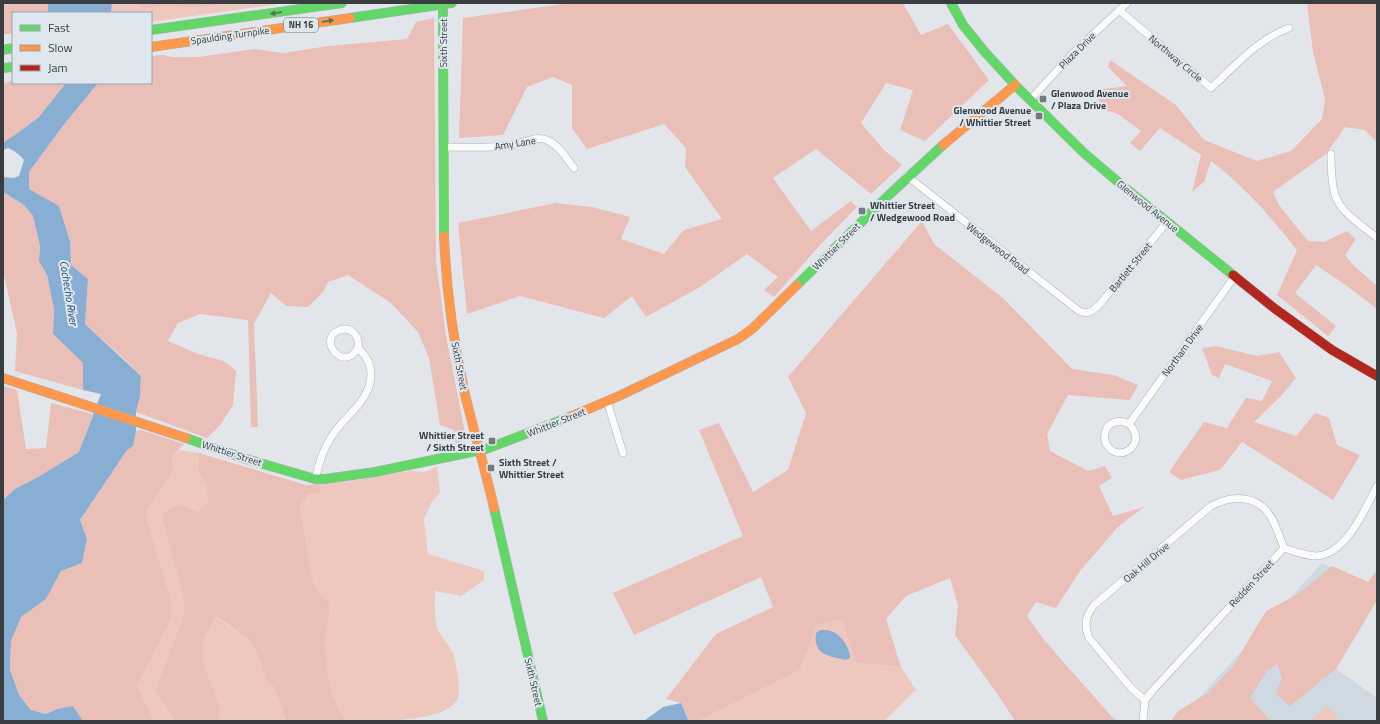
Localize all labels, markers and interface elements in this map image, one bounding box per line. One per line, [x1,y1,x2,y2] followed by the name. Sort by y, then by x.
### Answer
[270,10,282,16] one-way arrow
[12,12,152,84] legend
[48,18,71,37] text: Fast
[284,18,318,32] road number: NH 16
[322,18,334,24] one-way arrow
[436,18,451,68] street label: Sixth Street
[190,23,270,48] street label: Spaulding Turnpike
[1055,28,1099,72] street label: Plaza Drive
[1145,31,1206,86] street label: Northway Circle
[48,38,73,57] text: Slow
[48,58,68,77] text: Jam
[1051,86,1129,113] place label: Glenwood Avenue / Plaza Drive
[1038,94,1048,104] marker: Glenwood Avenue / Plaza Drive
[954,103,1031,130] place label: Glenwood Avenue / Whittier Street
[1034,111,1044,121] marker: Glenwood Avenue / Whittier Street
[493,133,537,154] street label: Amy Lane
[1114,177,1182,236] street label: Glenwood Avenue
[870,198,955,225] place label: Whittier Street / Wedgewood Road
[857,206,867,216] marker: Whittier Street / Wedgewood Road
[809,219,864,274] street label: Whittier Street
[963,219,1032,278] street label: Wedgewood Road
[1106,239,1156,296] street label: Bartlett Street
[56,259,82,328] water label: Cochecho River
[1158,321,1207,380] street label: Northam Drive
[447,341,472,392] street label: Sixth Street
[525,404,588,441] street label: Whittier Street
[419,428,484,455] place label: Whittier Street / Sixth Street
[487,436,497,446] marker: Whittier Street / Sixth Street
[200,437,264,470] street label: Whittier Street
[499,455,564,482] place label: Sixth Street / Whittier Street
[486,463,496,473] marker: Sixth Street / Whittier Street
[1120,539,1173,586] street label: Oak Hill Drive
[1225,556,1278,610] street label: Redden Street
[521,657,546,708] street label: Sixth Street

